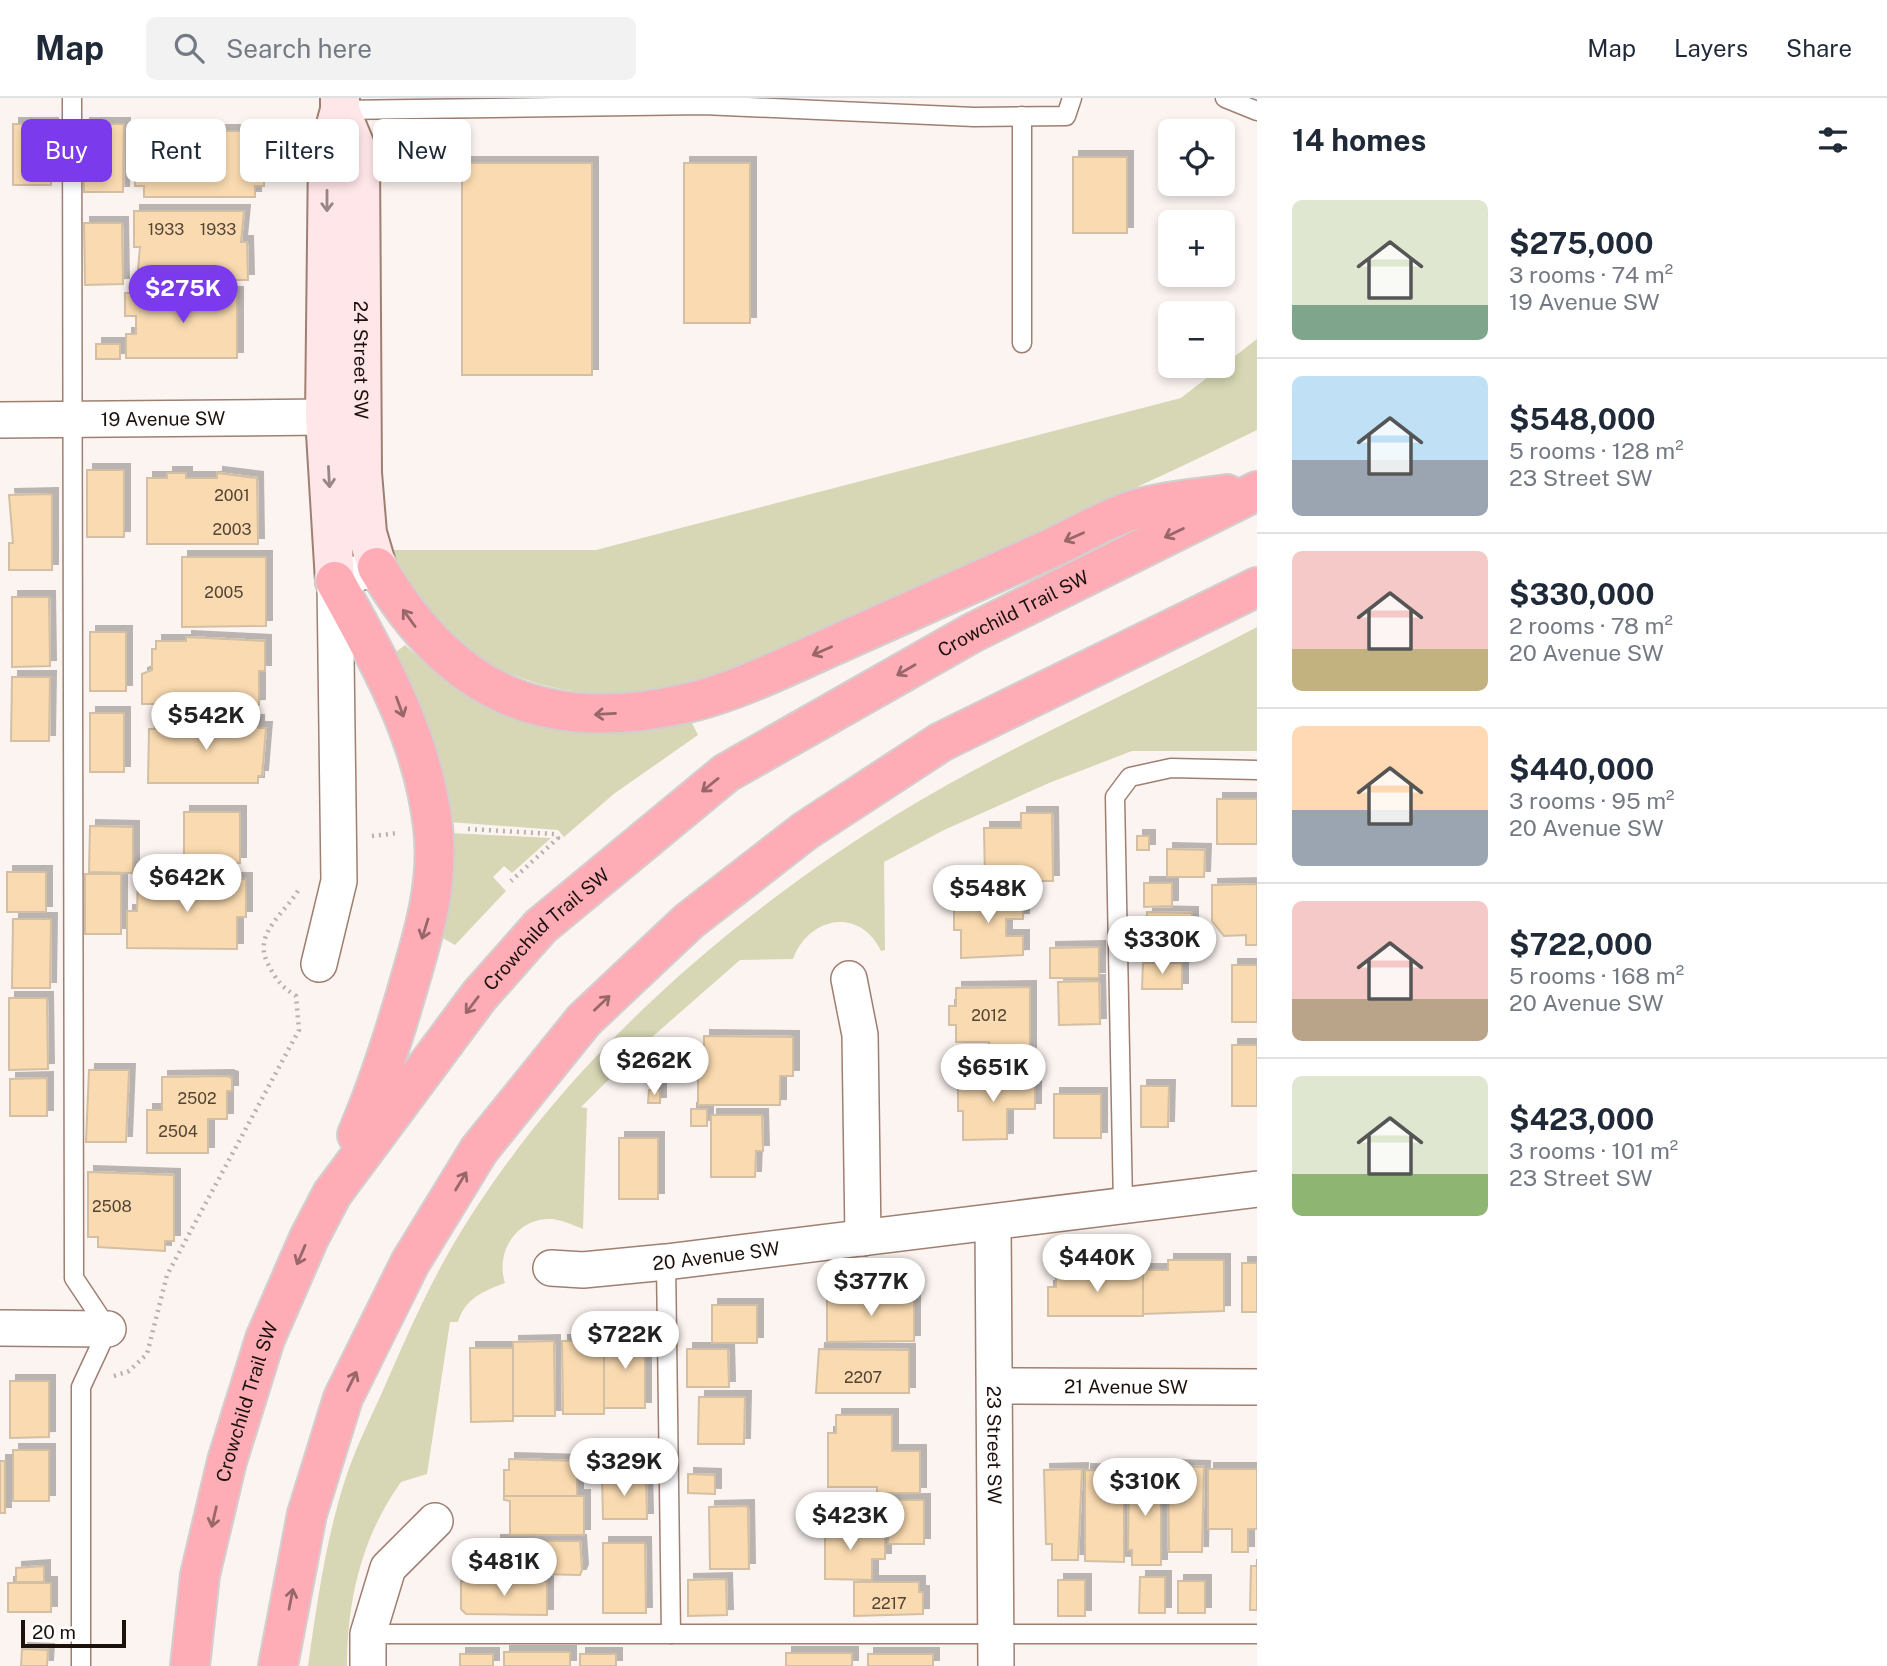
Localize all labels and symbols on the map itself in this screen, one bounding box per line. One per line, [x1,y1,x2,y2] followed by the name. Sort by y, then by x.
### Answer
[320,189,334,212] one-way arrow
[148,220,184,239] house number: 1933
[200,220,236,239] house number: 1933
[134,266,232,325] pin: $275K
[350,301,373,419] street label: 24 Street SW
[101,407,225,430] street label: 19 Avenue SW
[323,465,336,488] one-way arrow
[214,486,250,505] house number: 2001
[213,520,252,539] house number: 2003
[1164,526,1185,540] one-way arrow
[1064,531,1085,544] one-way arrow
[934,566,1092,661] street label: Crowchild Trail SW
[204,583,244,602] house number: 2005
[402,609,416,628] one-way arrow
[812,645,833,658] one-way arrow
[897,663,917,677] one-way arrow
[157,692,255,752] pin: $542K
[395,696,407,718] one-way arrow
[594,708,617,721] one-way arrow
[702,778,720,793] one-way arrow
[138,854,236,914] pin: $642K
[479,863,614,995] street label: Crowchild Trail SW
[939,866,1037,925] pin: $548K
[1113,916,1211,976] pin: $330K
[418,918,431,940] one-way arrow
[464,995,479,1014] one-way arrow
[593,995,611,1011] one-way arrow
[971,1006,1007,1025] house number: 2012
[605,1038,703,1097] pin: $262K
[944,1044,1042,1104] pin: $651K
[177,1089,217,1108] house number: 2502
[158,1122,198,1141] house number: 2504
[454,1171,468,1191] one-way arrow
[92,1197,132,1216] house number: 2508
[1048,1234,1146,1294] pin: $440K
[652,1237,781,1274] street label: 20 Avenue SW
[294,1244,307,1265] one-way arrow
[822,1258,920,1318] pin: $377K
[576,1312,674,1371] pin: $722K
[211,1318,282,1484] street label: Crowchild Trail SW
[844,1368,882,1387] house number: 2207
[346,1371,360,1392] one-way arrow
[1064,1375,1188,1398] street label: 21 Avenue SW
[983,1386,1006,1504] street label: 23 Street SW
[575,1438,673,1498] pin: $329K
[1096,1458,1194,1518] pin: $310K
[801,1492,899,1552] pin: $423K
[206,1505,220,1528] one-way arrow
[455,1538,553,1598] pin: $481K
[285,1588,298,1611] one-way arrow
[871,1594,907,1613] house number: 2217
[21,1617,126,1649] scale bar

